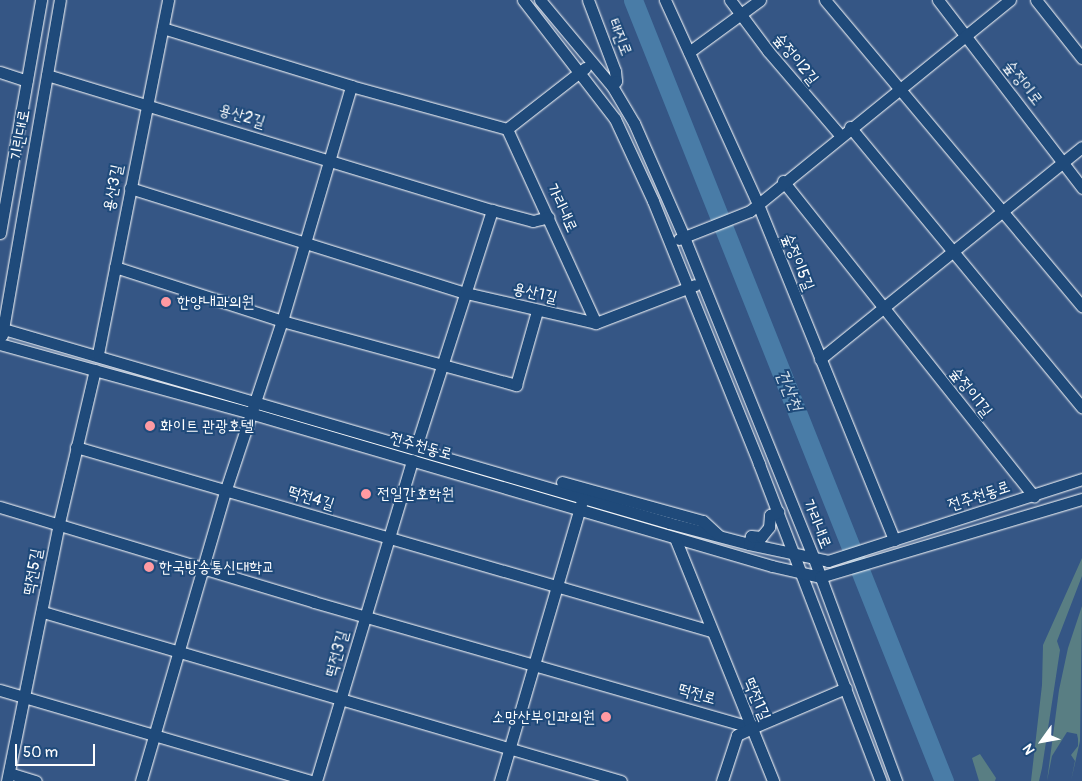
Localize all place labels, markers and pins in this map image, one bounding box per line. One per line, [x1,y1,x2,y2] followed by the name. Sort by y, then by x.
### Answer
[177,292,254,312] place label: 한양내과의원
[159,295,173,309] marker: 한양내과의원
[160,416,254,436] place label: 화이트 관광호텔
[144,420,156,432] marker: 화이트 관광호텔
[377,484,454,504] place label: 전일간호학원
[359,487,373,501] marker: 전일간호학원
[159,557,275,577] place label: 한국방송통신대학교
[143,561,155,573] marker: 한국방송통신대학교
[492,707,595,727] place label: 소망산부인과의원
[599,710,613,724] marker: 소망산부인과의원

